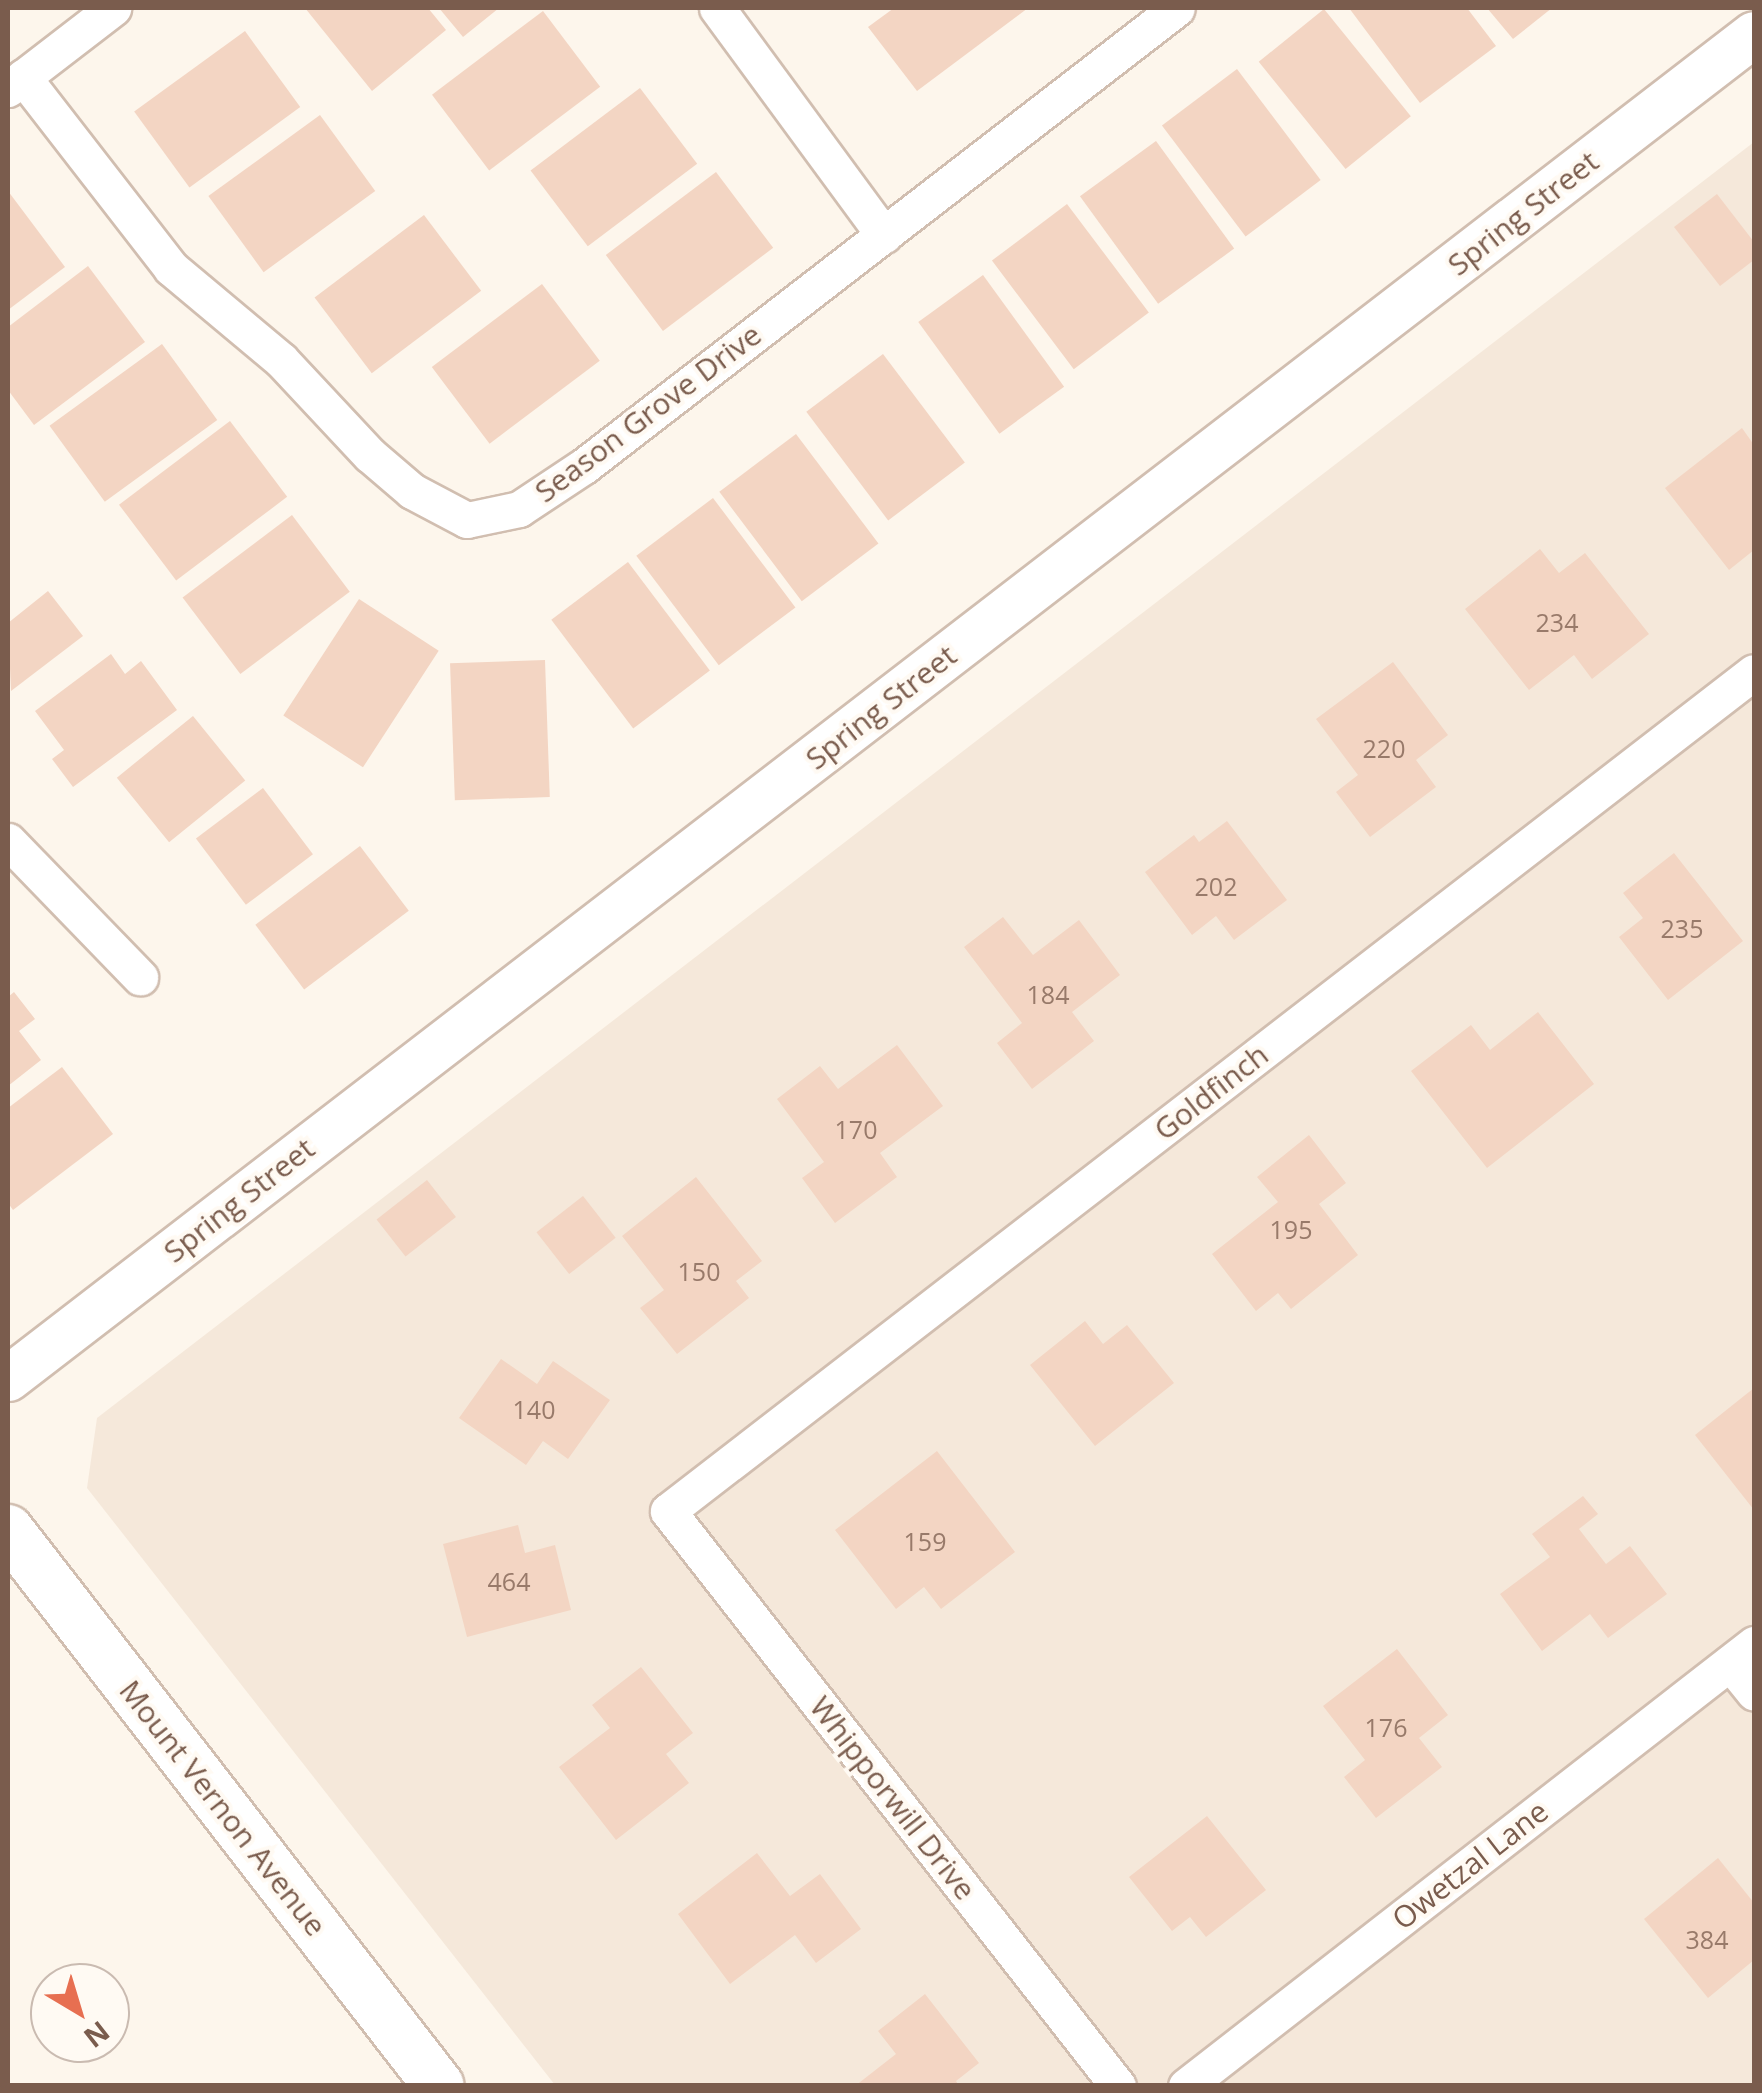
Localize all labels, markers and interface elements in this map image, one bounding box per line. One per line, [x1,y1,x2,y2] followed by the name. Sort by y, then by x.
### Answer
[1441,143,1605,283] street label: Spring Street
[528,316,768,510] street label: Season Grove Drive
[1536,607,1578,637] house number: 234
[799,637,963,777] street label: Spring Street
[1363,733,1405,763] house number: 220
[1195,871,1237,901] house number: 202
[1661,913,1703,943] house number: 235
[1027,979,1069,1009] house number: 184
[1147,1036,1275,1148] street label: Goldfinch
[835,1114,877,1144] house number: 170
[157,1130,321,1270] street label: Spring Street
[1270,1214,1312,1244] house number: 195
[678,1256,720,1286] house number: 150
[513,1394,555,1424] house number: 140
[904,1526,946,1556] house number: 159
[488,1566,530,1596] house number: 464
[112,1673,334,1943] street label: Mount Vernon Avenue
[803,1689,983,1907] street label: Whipporwill Drive
[1365,1712,1407,1742] house number: 176
[1385,1793,1555,1937] street label: Owetzal Lane
[1686,1924,1728,1954] house number: 384
[30,1963,130,2063] north arrow
[77,2013,118,2057] text: N

